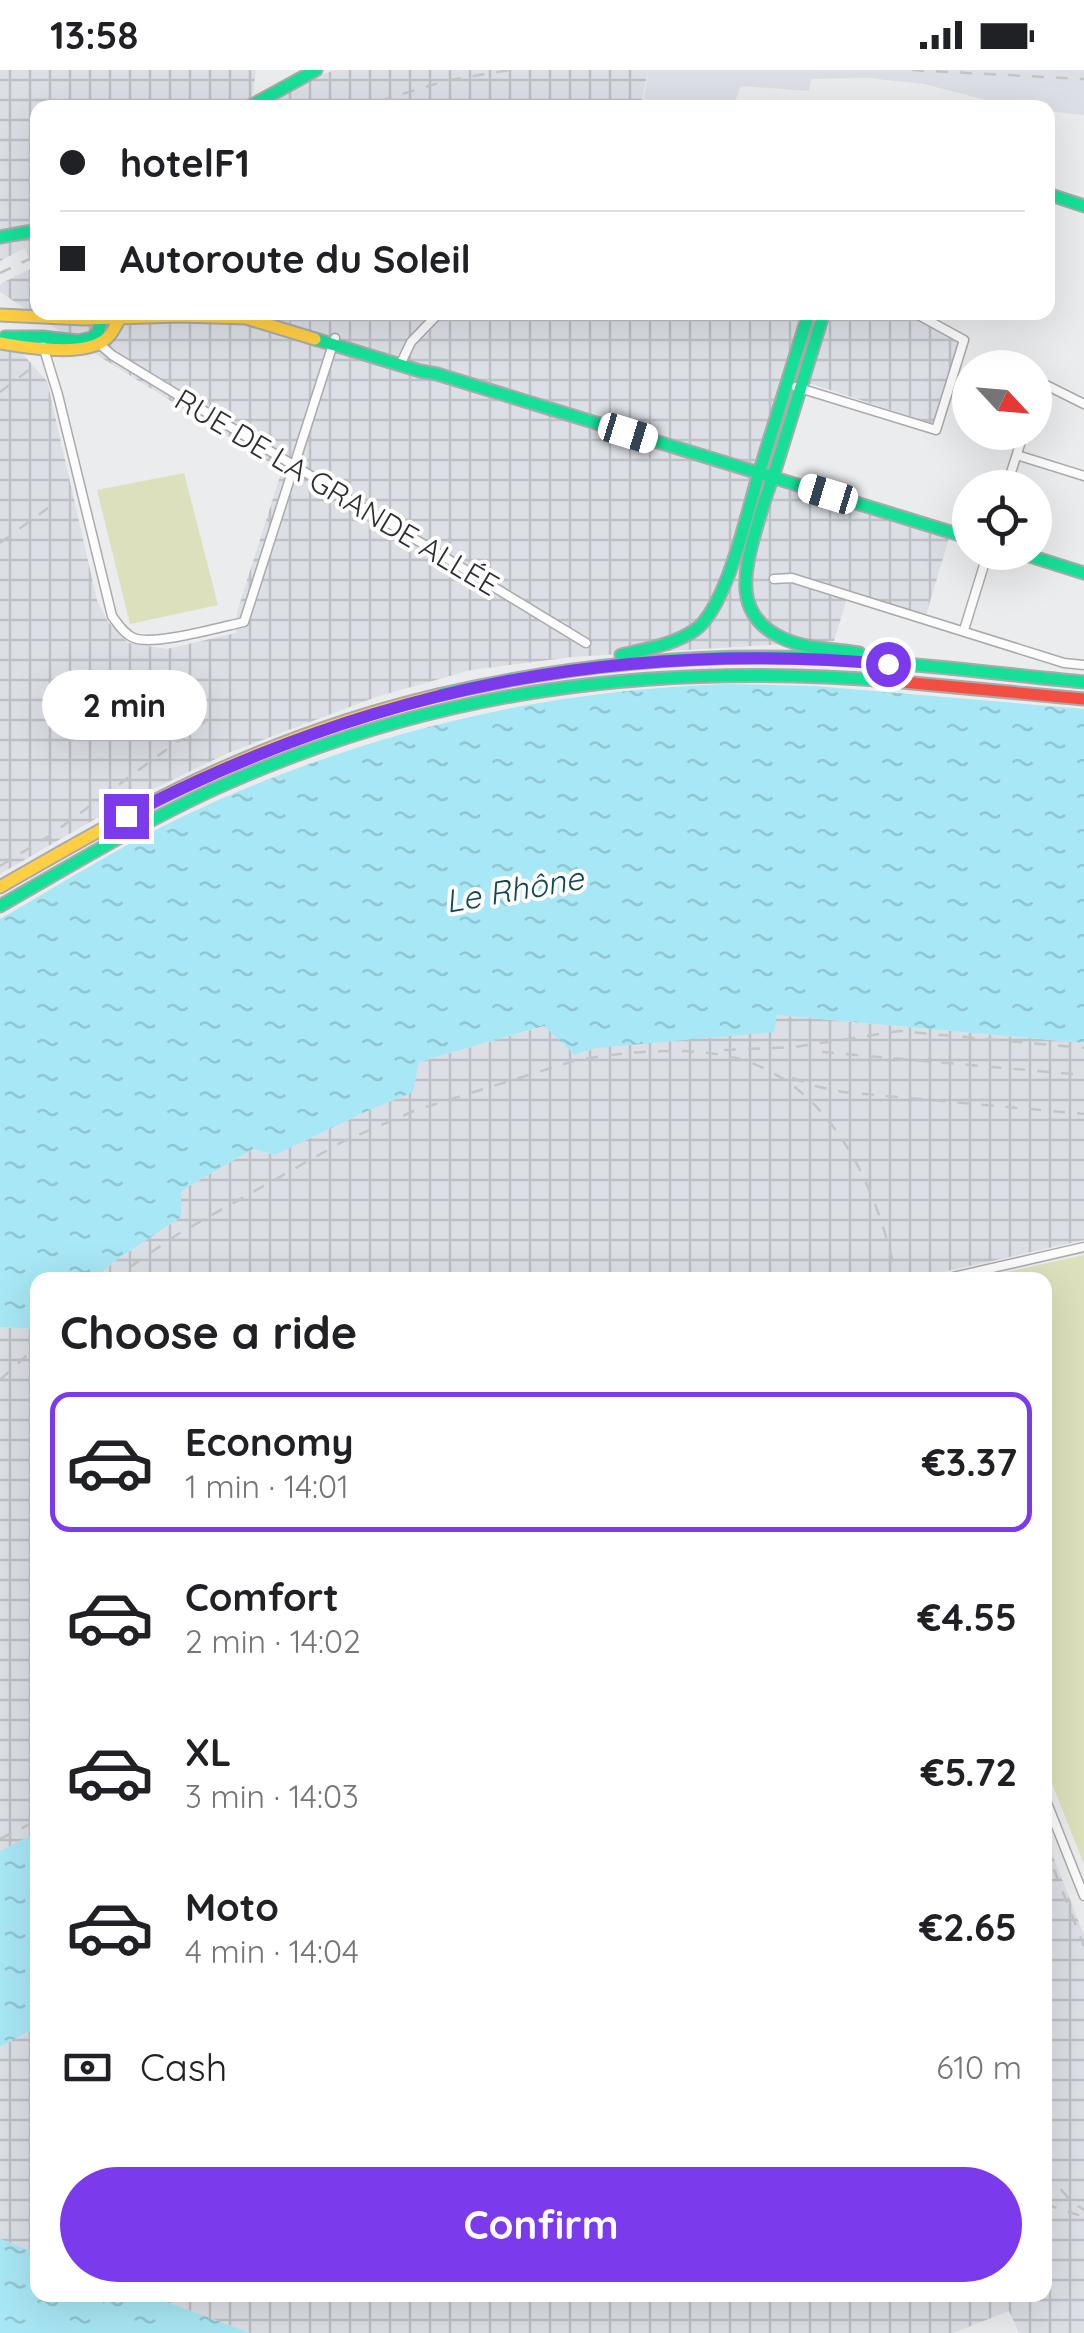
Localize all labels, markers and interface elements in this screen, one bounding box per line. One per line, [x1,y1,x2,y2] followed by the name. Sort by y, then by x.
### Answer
[50,11,138,59] text: 13:58
[120,139,250,187] text: hotelF1
[120,235,471,283] text: Autoroute du Soleil
[952,350,1052,450] north arrow
[952,350,1052,570] map controls
[168,380,506,604] street label: RUE DE LA GRANDE ALLÉE
[595,410,661,456] car
[952,470,1052,570] button: locate
[795,471,861,517] car
[866,642,911,687] route start
[44,671,208,741] callout: 2 min
[83,685,166,725] text: 2 min
[104,794,149,839] route end
[442,857,588,921] water label: Le Rhône
[60,1304,357,1360] text: Choose a ride
[65,1417,155,1507] icon: car
[185,1418,354,1466] text: Economy
[922,1438,1017,1486] text: €3.37
[185,1466,349,1506] text: 1 min · 14:01
[65,1572,155,1662] icon: car
[185,1573,339,1621] text: Comfort
[918,1593,1017,1641] text: €4.55
[185,1621,361,1661] text: 2 min · 14:02
[65,1727,155,1817] icon: car
[185,1728,231,1776] text: XL
[921,1748,1017,1796] text: €5.72
[185,1776,359,1816] text: 3 min · 14:03
[65,1882,155,1972] icon: car
[185,1883,279,1931] text: Moto
[919,1903,1017,1951] text: €2.65
[185,1931,359,1971] text: 4 min · 14:04
[60,2040,115,2095] icon: cash
[140,2043,227,2091] text: Cash
[936,2047,1022,2087] text: 610 m
[60,2167,1022,2282] button: Confirm

